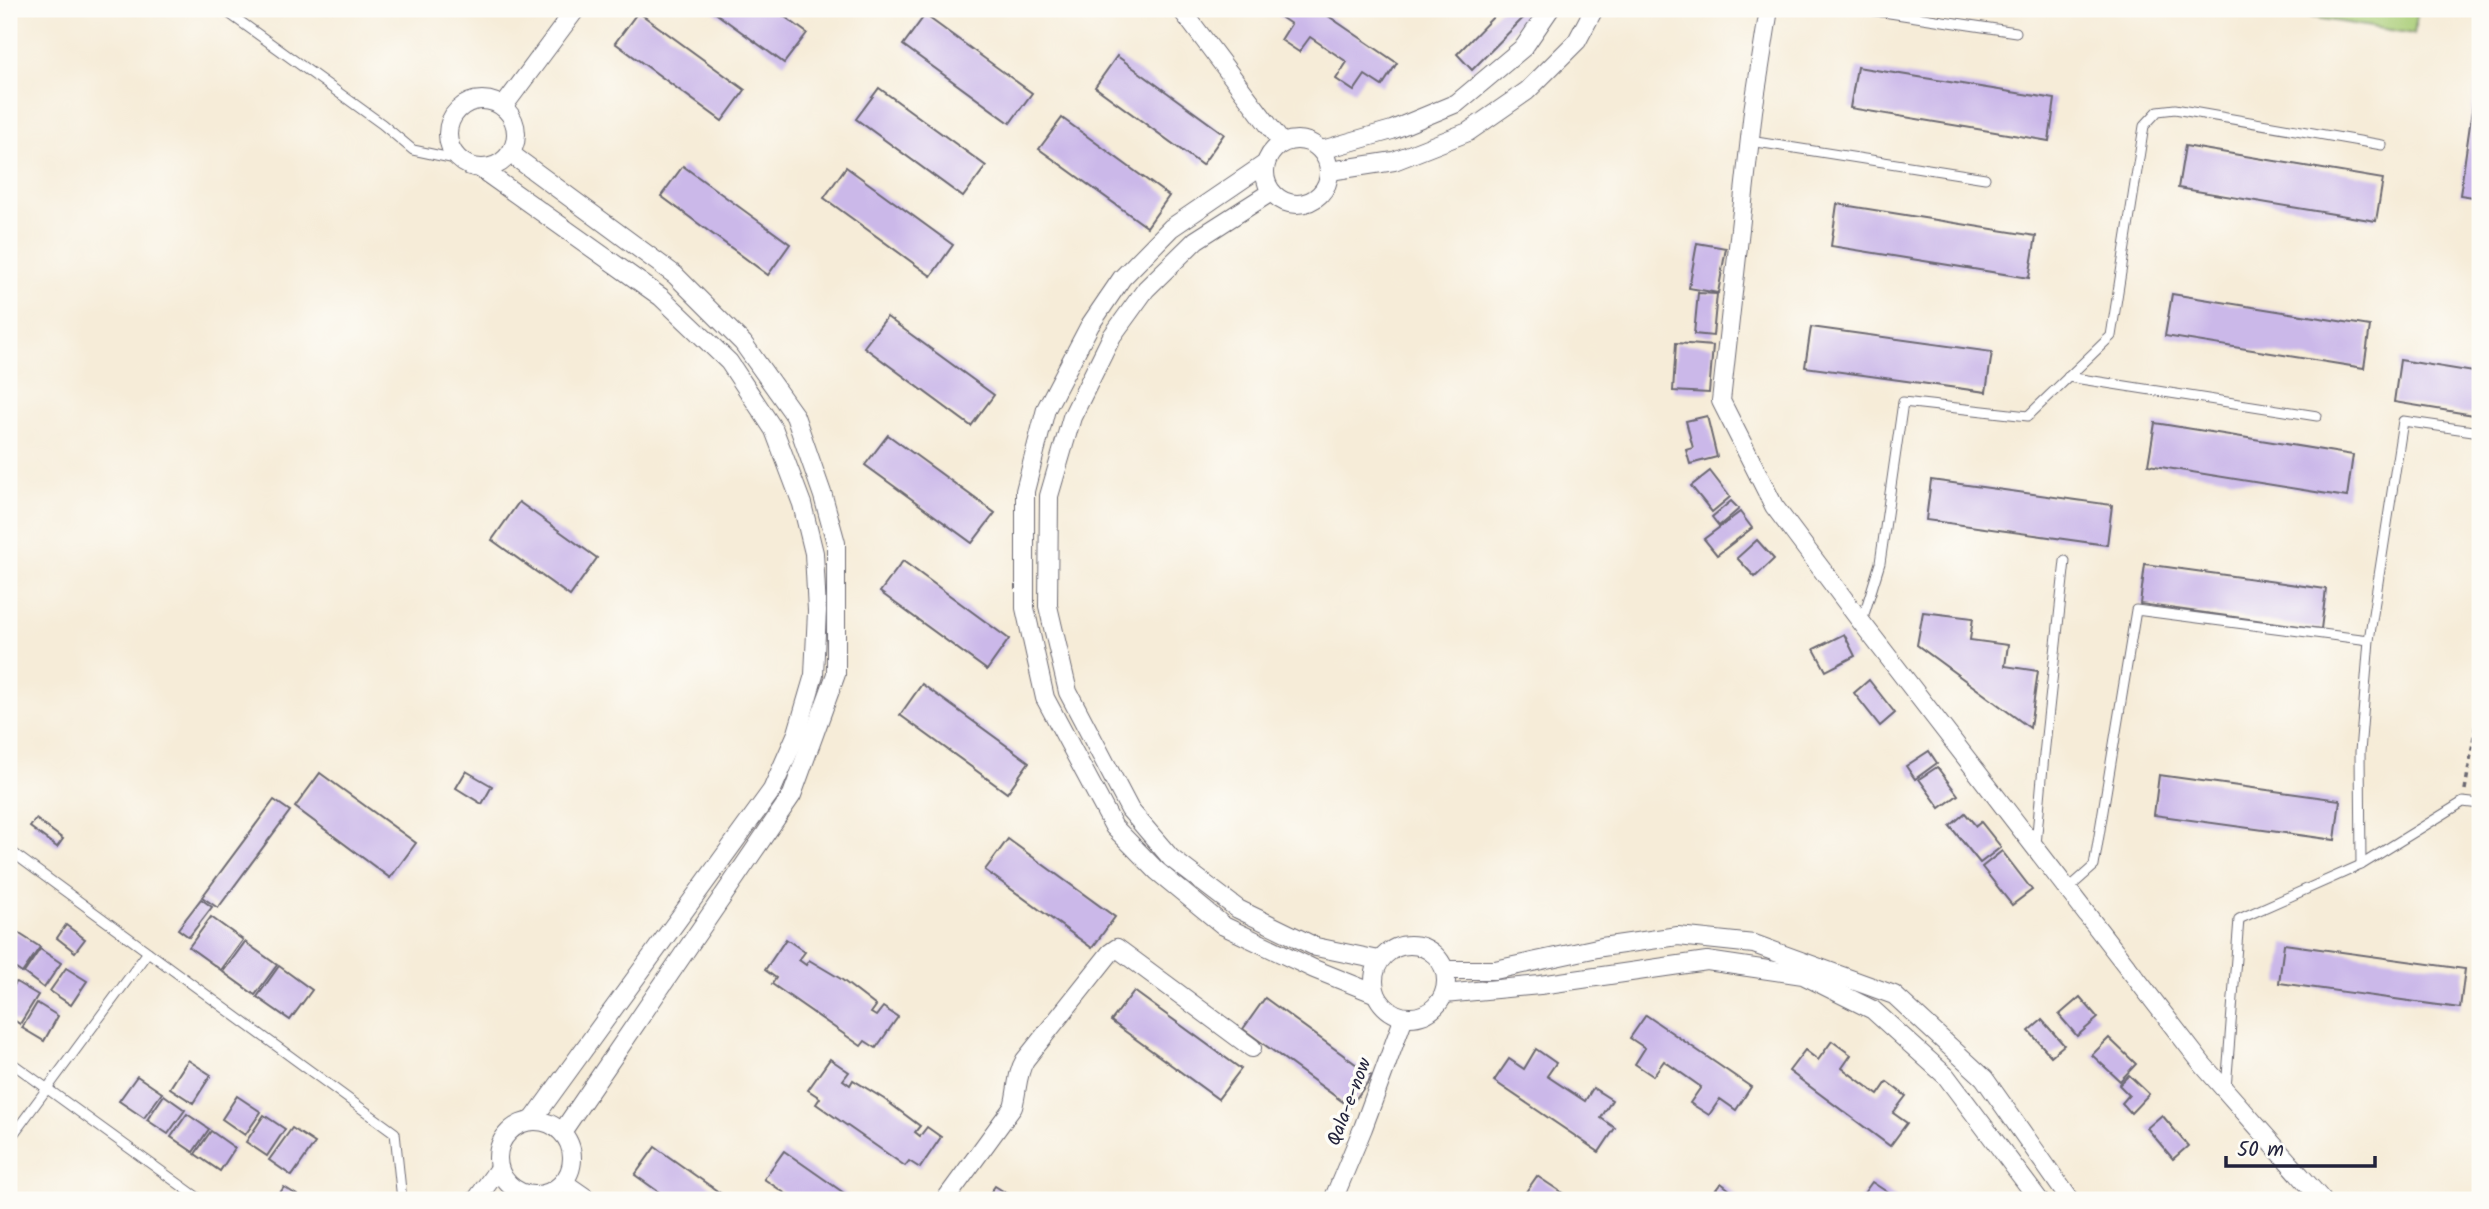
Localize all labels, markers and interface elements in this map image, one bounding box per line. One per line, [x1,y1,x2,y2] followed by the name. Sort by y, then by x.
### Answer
[1319,1053,1381,1150] street label: Qala-e-now
[2226,1125,2375,1169] scale bar
[2237,1134,2284,1167] text: 50 m

